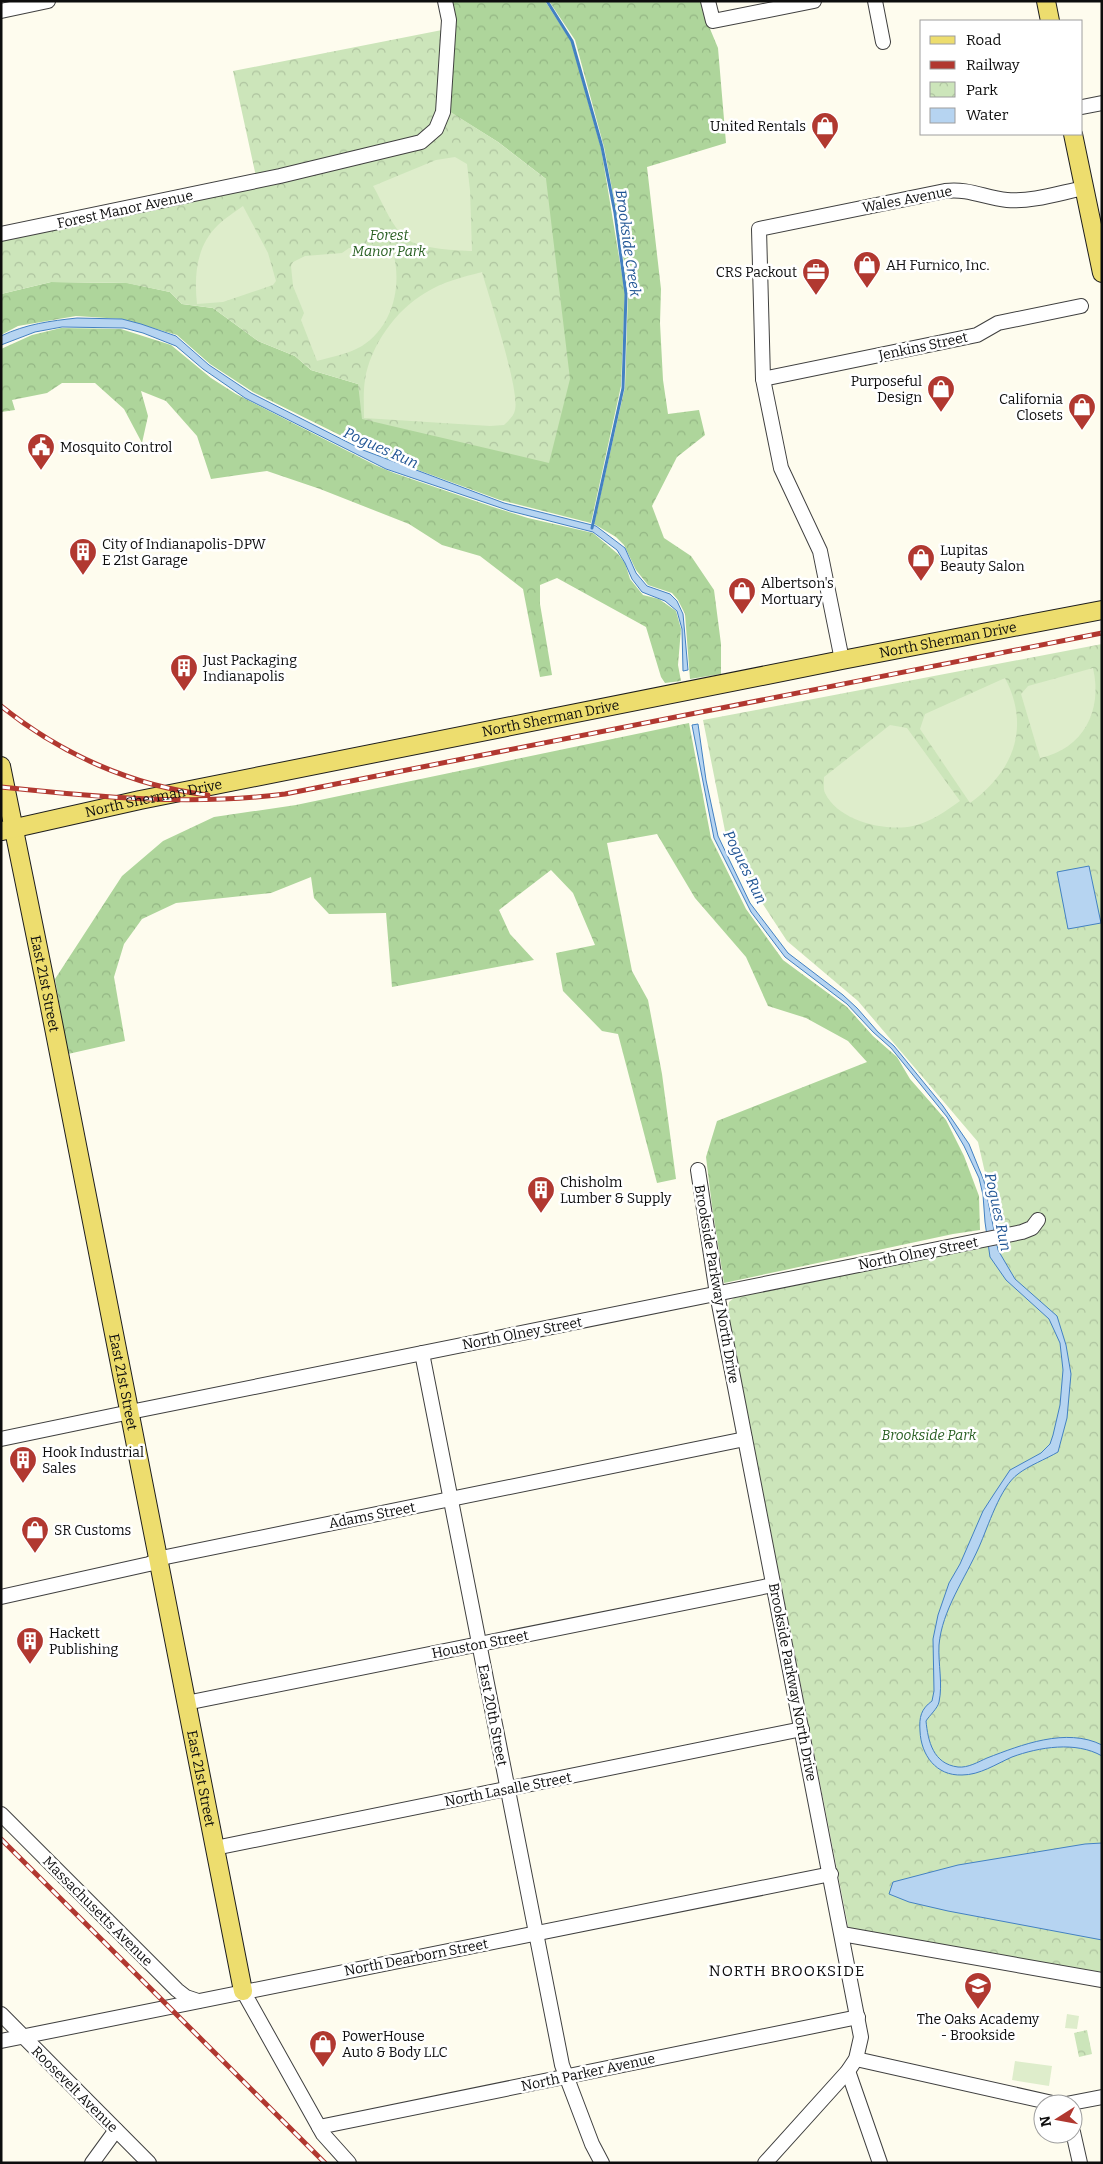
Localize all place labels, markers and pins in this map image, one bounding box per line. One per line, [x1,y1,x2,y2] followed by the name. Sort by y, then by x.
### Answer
[810,111,840,150] shop icon: United Rentals
[710,118,806,135] place label: United Rentals
[852,250,882,289] shop icon: AH Furnico, Inc.
[801,257,831,296] office icon: CRS Packout
[886,257,990,274] place label: AH Furnico, Inc.
[716,264,797,281] place label: CRS Packout
[851,373,922,406] place label: Purposeful Design
[926,374,956,413] shop icon: Purposeful Design
[999,391,1063,424] place label: California Closets
[1067,392,1097,431] shop icon: California Closets
[26,432,56,471] public building icon: Mosquito Control
[60,439,172,456] place label: Mosquito Control
[102,536,267,569] place label: City of Indianapolis-DPW E 21st Garage
[68,537,98,576] building icon: City of Indianapolis-DPW E 21st Garage
[940,542,1025,575] place label: Lupitas Beauty Salon
[906,543,936,582] shop icon: Lupitas Beauty Salon
[761,575,834,608] place label: Albertson's Mortuary
[727,576,757,615] shop icon: Albertson's Mortuary
[202,652,297,685] place label: Just Packaging Indianapolis
[169,653,199,692] building icon: Just Packaging Indianapolis
[560,1174,672,1207] place label: Chisholm Lumber & Supply
[526,1175,556,1214] building icon: Chisholm Lumber & Supply
[42,1444,144,1477] place label: Hook Industrial Sales
[8,1445,38,1484] building icon: Hook Industrial Sales
[20,1515,50,1554] shop icon: SR Customs
[54,1522,131,1539] place label: SR Customs
[49,1625,119,1658] place label: Hackett Publishing
[15,1626,45,1665] building icon: Hackett Publishing
[963,1971,993,2010] school or university icon: The Oaks Academy - Brookside
[917,2011,1040,2044] place label: The Oaks Academy - Brookside
[342,2028,448,2061] place label: PowerHouse Auto & Body LLC
[308,2029,338,2068] shop icon: PowerHouse Auto & Body LLC

